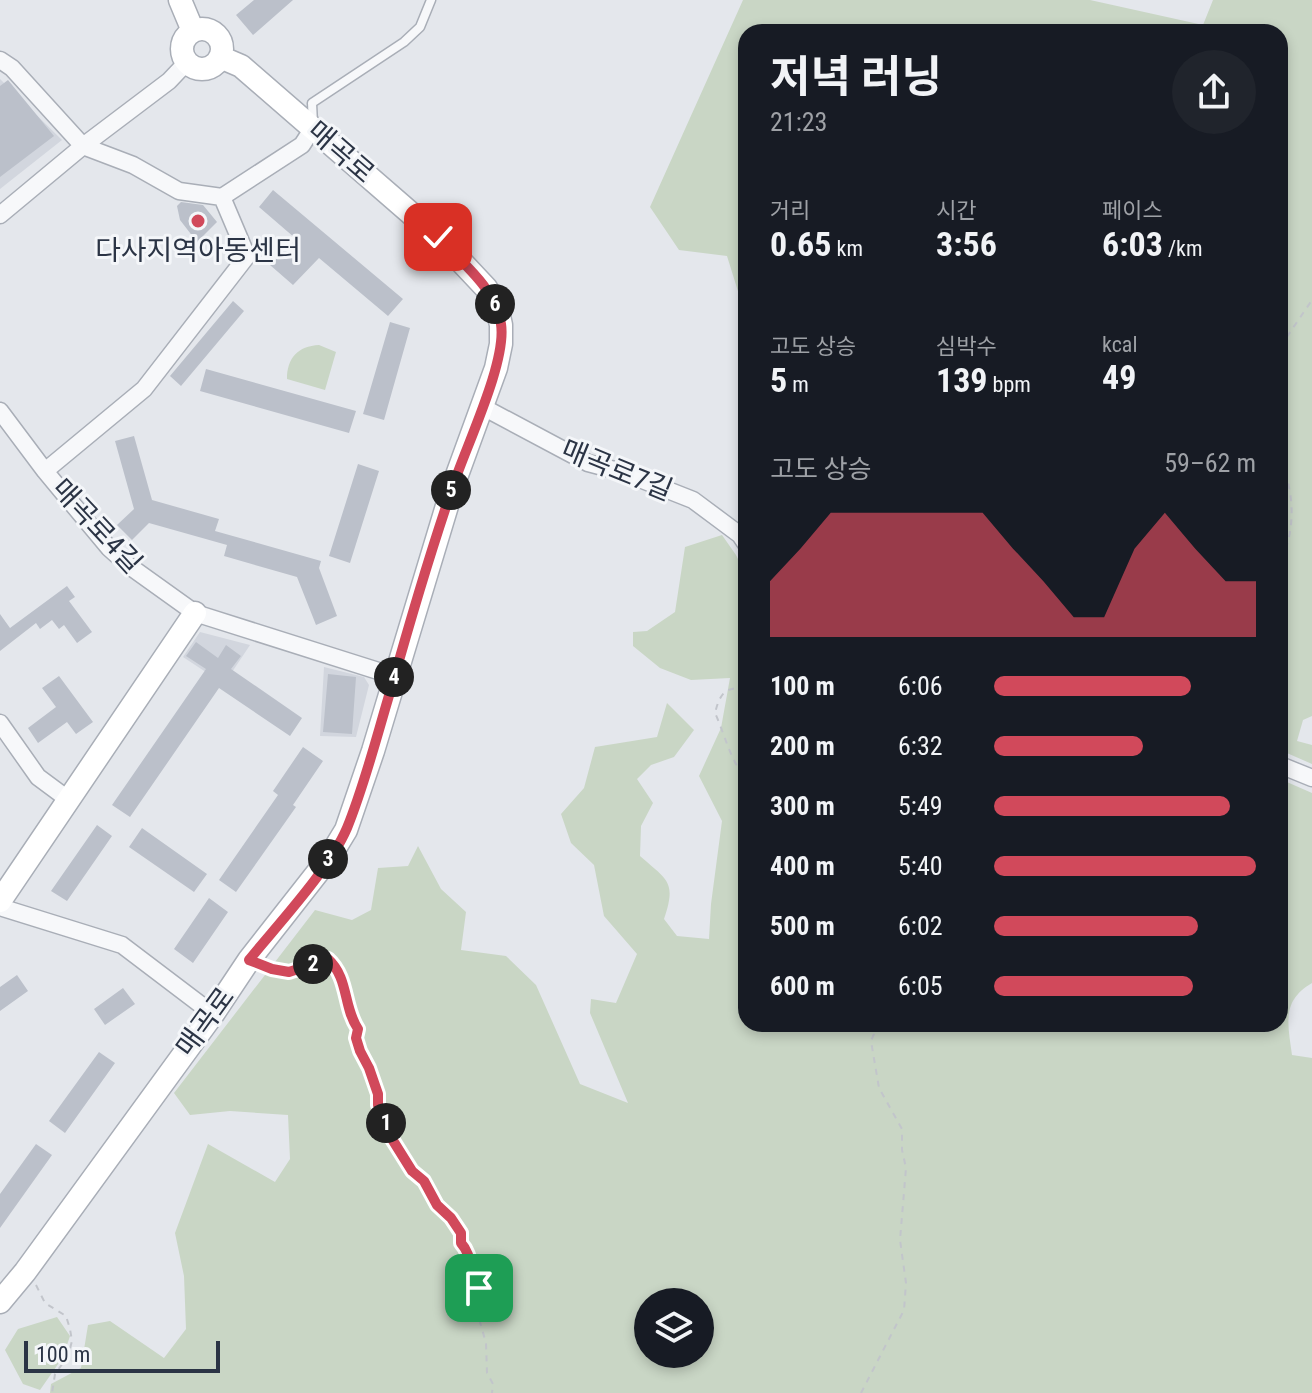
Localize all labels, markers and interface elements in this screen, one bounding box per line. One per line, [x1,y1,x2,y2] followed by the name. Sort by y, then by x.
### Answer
[1172,50,1256,134] button: share
[770,51,942,103] text: 저녁 러닝
[770,107,827,137] text: 21:23
[301,114,381,190] street label: 매곡로
[770,198,810,223] text: 거리
[936,198,976,223] text: 시간
[1102,198,1163,223] text: 페이스
[404,203,472,271] pin
[189,212,207,230] marker: 다사지역아동센터
[416,215,460,259] icon: check
[770,224,831,264] text: 0.65
[936,224,997,264] text: 3:56
[1102,224,1163,264] text: 6:03
[95,234,301,267] place label: 다사지역아동센터
[831,236,863,261] text: km
[1163,236,1203,261] text: /km
[475,284,515,324] pin: 6
[489,291,501,316] text: 6
[1102,332,1137,357] text: kcal
[770,334,856,359] text: 고도 상승
[936,334,997,359] text: 심박수
[1102,357,1136,397] text: 49
[770,360,787,400] text: 5
[936,360,988,400] text: 139
[787,372,809,397] text: m
[988,372,1031,397] text: bpm
[557,433,677,507] street label: 매곡로7길
[1164,448,1256,478] text: 59–62 m
[770,454,872,484] text: 고도 상승
[431,470,471,510] pin: 5
[45,472,149,580] street label: 매곡로4길
[445,477,457,502] text: 5
[374,657,414,697] pin: 4
[388,664,400,689] text: 4
[770,671,835,701] text: 100 m
[898,671,943,701] text: 6:06
[770,731,835,761] text: 200 m
[898,731,943,761] text: 6:32
[770,791,835,821] text: 300 m
[898,791,943,821] text: 5:49
[308,839,348,879] pin: 3
[322,846,334,871] text: 3
[770,851,835,881] text: 400 m
[898,851,943,881] text: 5:40
[770,911,835,941] text: 500 m
[898,911,943,941] text: 6:02
[293,944,333,984] pin: 2
[307,951,319,976] text: 2
[770,971,835,1001] text: 600 m
[898,971,943,1001] text: 6:05
[169,981,241,1063] street label: 매곡로
[366,1103,406,1143] pin: 1
[380,1110,392,1135] text: 1
[445,1254,513,1322] pin
[457,1266,501,1310] icon: arrive
[634,1288,714,1368] map controls
[634,1288,714,1368] button: layers
[24,1337,220,1373] scale bar
[36,1342,90,1367] text: 100 m

